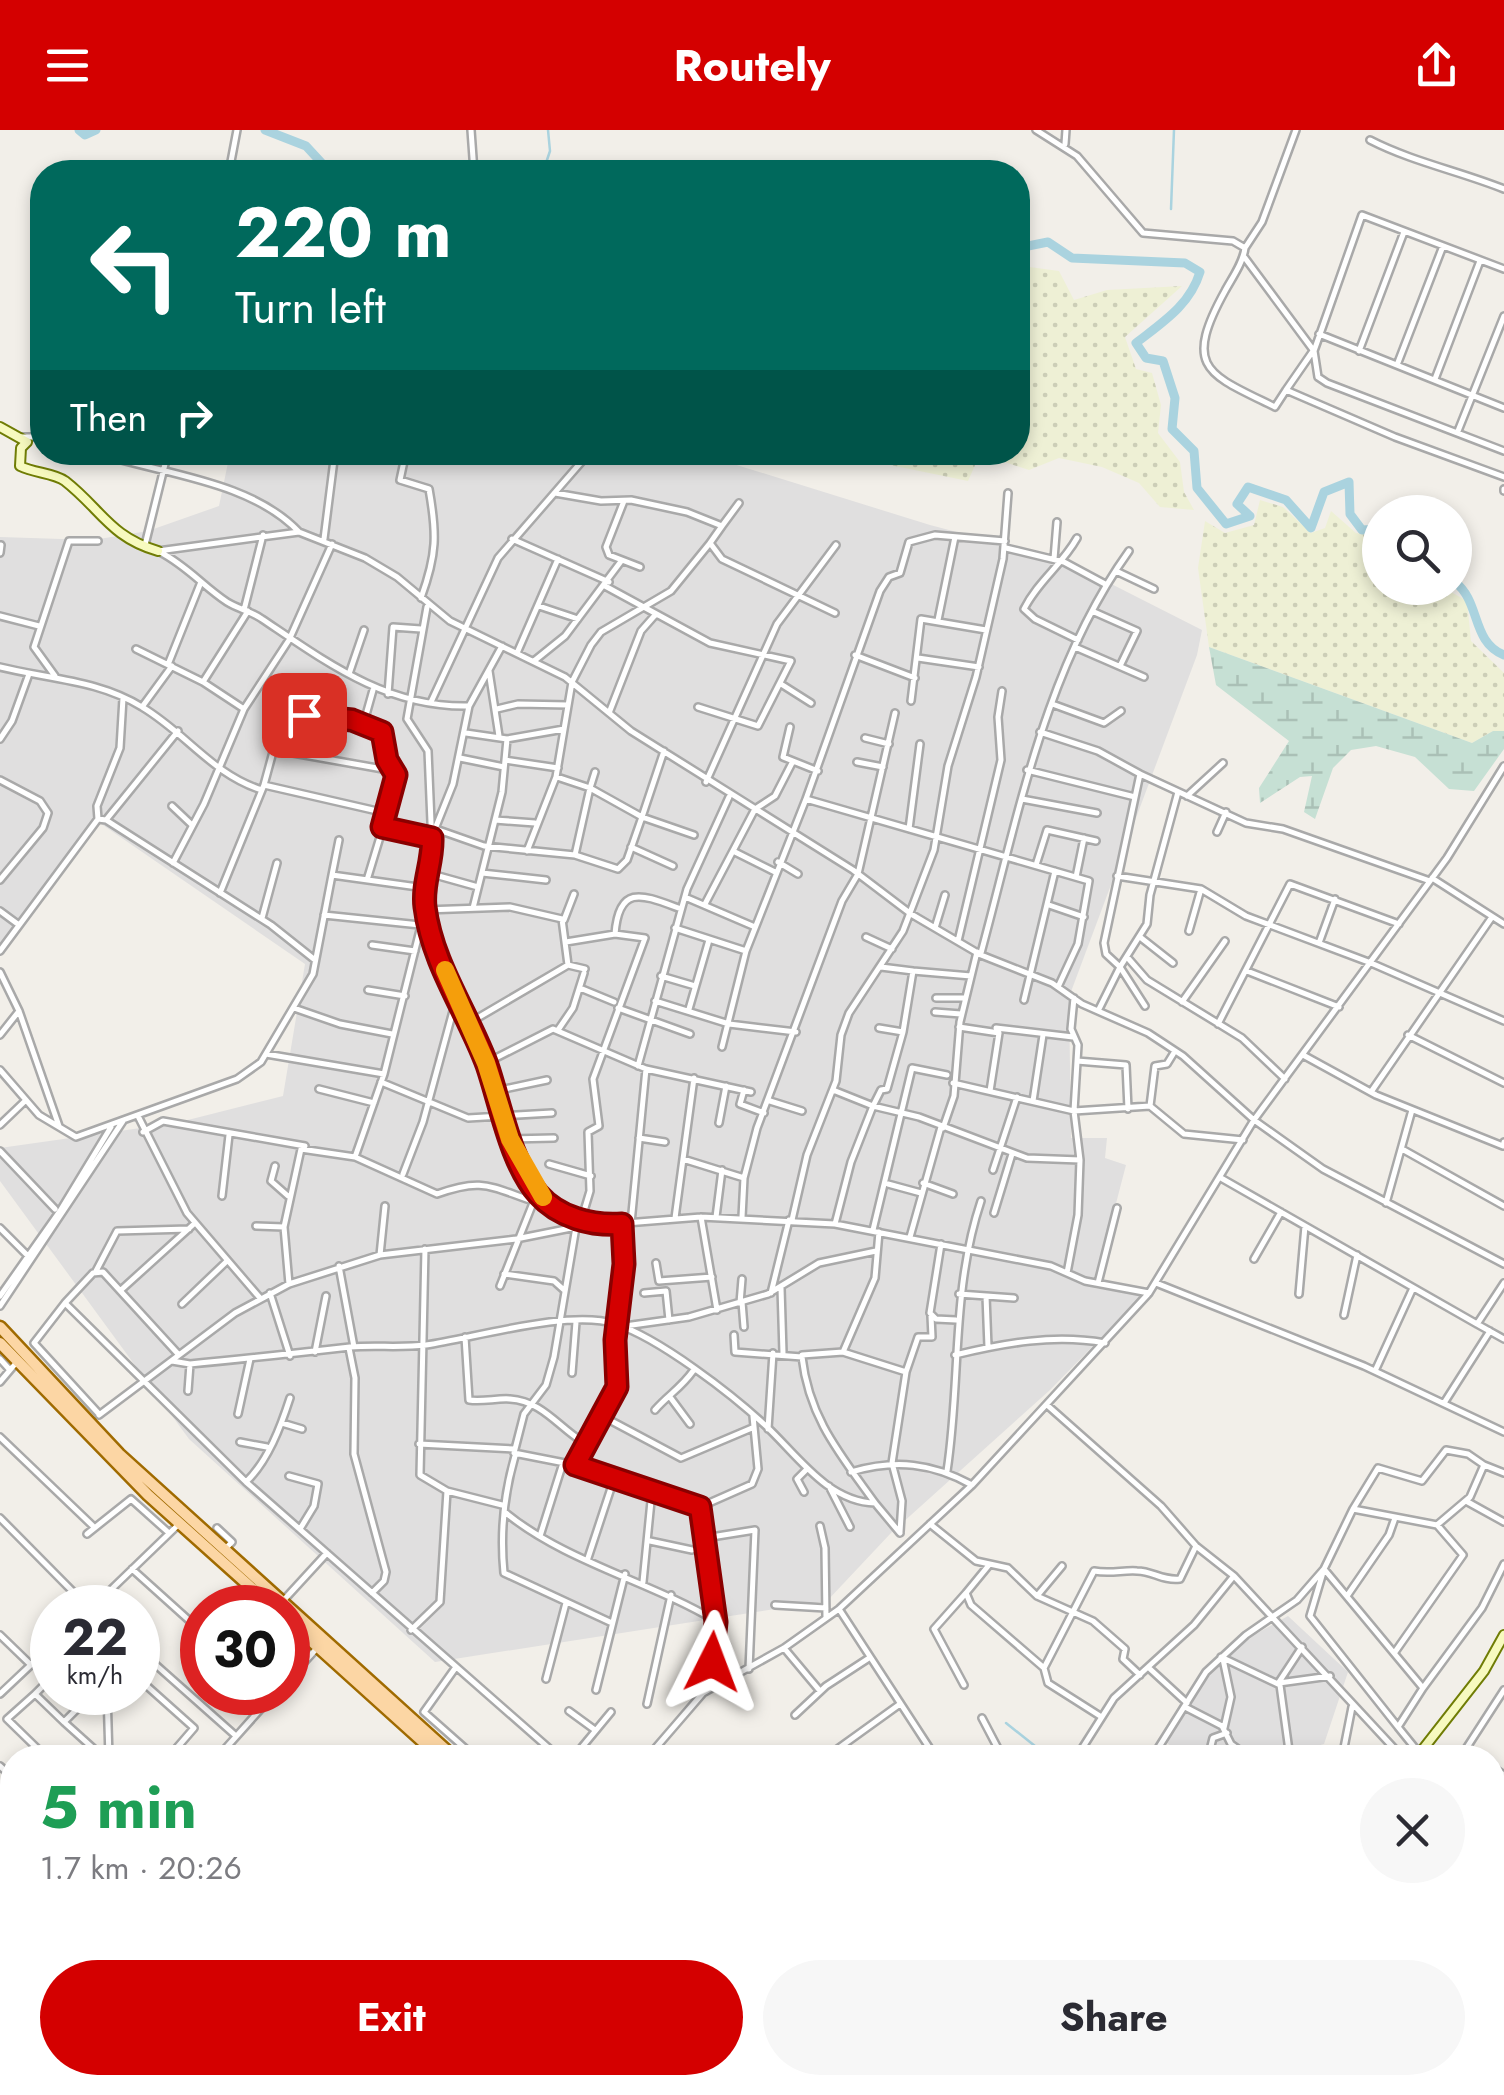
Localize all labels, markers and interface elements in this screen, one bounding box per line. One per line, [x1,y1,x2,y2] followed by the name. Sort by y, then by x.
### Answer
[673,33,831,98] text: Routely
[40,38,95,93] icon: menu
[1409,38,1464,93] icon: share
[235,182,452,283] text: 220 m
[70,200,200,330] icon: left
[235,275,386,340] text: Turn left
[70,390,147,445] text: Then
[167,390,222,445] icon: right
[1362,495,1472,605] map controls
[1362,495,1472,605] button: search
[262,673,347,758] pin
[277,688,332,743] icon: arrive
[180,1585,310,1715] speed limit sign: 30
[62,1601,128,1674] text: 22
[660,1610,764,1714] position arrow
[67,1657,123,1693] text: km/h
[40,1764,197,1851] text: 5 min
[1360,1778,1465,1883] button: close
[40,1845,242,1891] text: 1.7 km · 20:26
[40,1960,743,2075] button: Exit
[763,1960,1465,2075] button: Share

